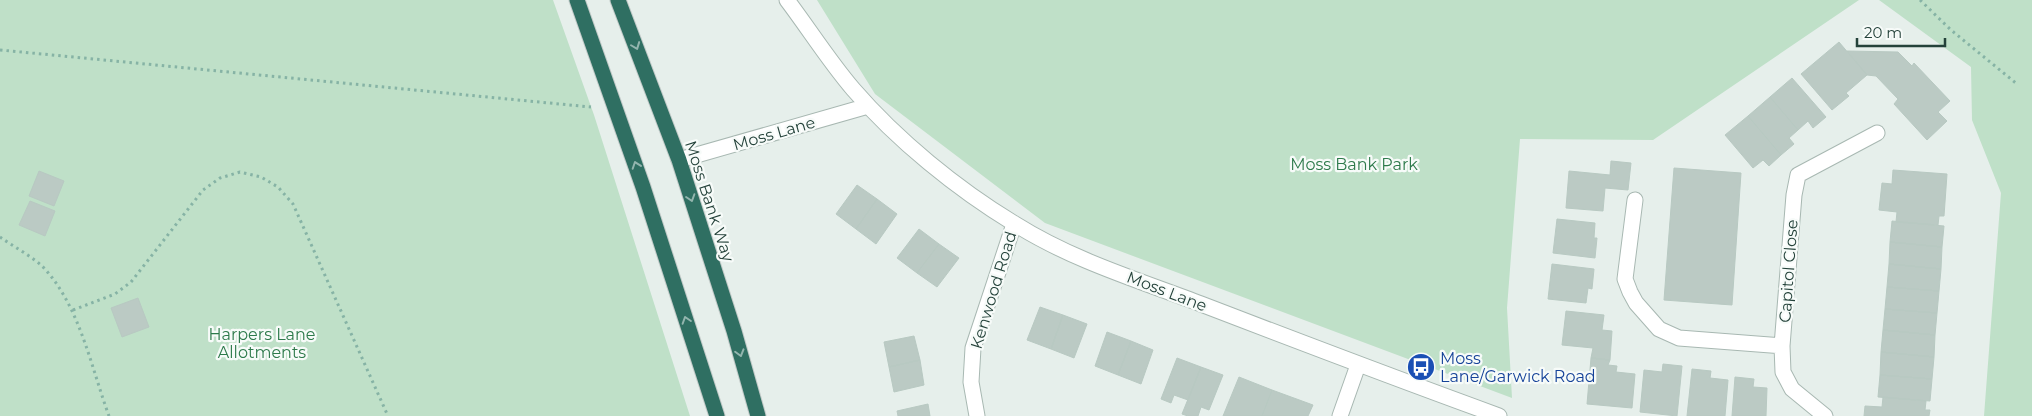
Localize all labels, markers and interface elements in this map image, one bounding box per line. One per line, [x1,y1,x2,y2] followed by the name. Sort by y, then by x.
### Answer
[1857,15,1944,47] scale bar
[1864,23,1902,42] text: 20 m
[630,41,640,49] one-way arrow
[731,113,817,154] street label: Moss Lane
[681,138,738,264] street label: Moss Bank Way
[1290,155,1418,174] park label: Moss Bank Park
[632,161,642,170] one-way arrow
[686,193,696,202] one-way arrow
[1775,219,1802,323] street label: Capitol Close
[967,229,1020,351] street label: Kenwood Road
[1124,267,1210,315] street label: Moss Lane
[682,316,692,324] one-way arrow
[209,325,315,362] park label: Harpers Lane Allotments
[735,349,745,357] one-way arrow
[1440,349,1596,386] place label: Moss Lane/Garwick Road
[1406,352,1436,382] bus stop icon: Moss Lane/Garwick Road

